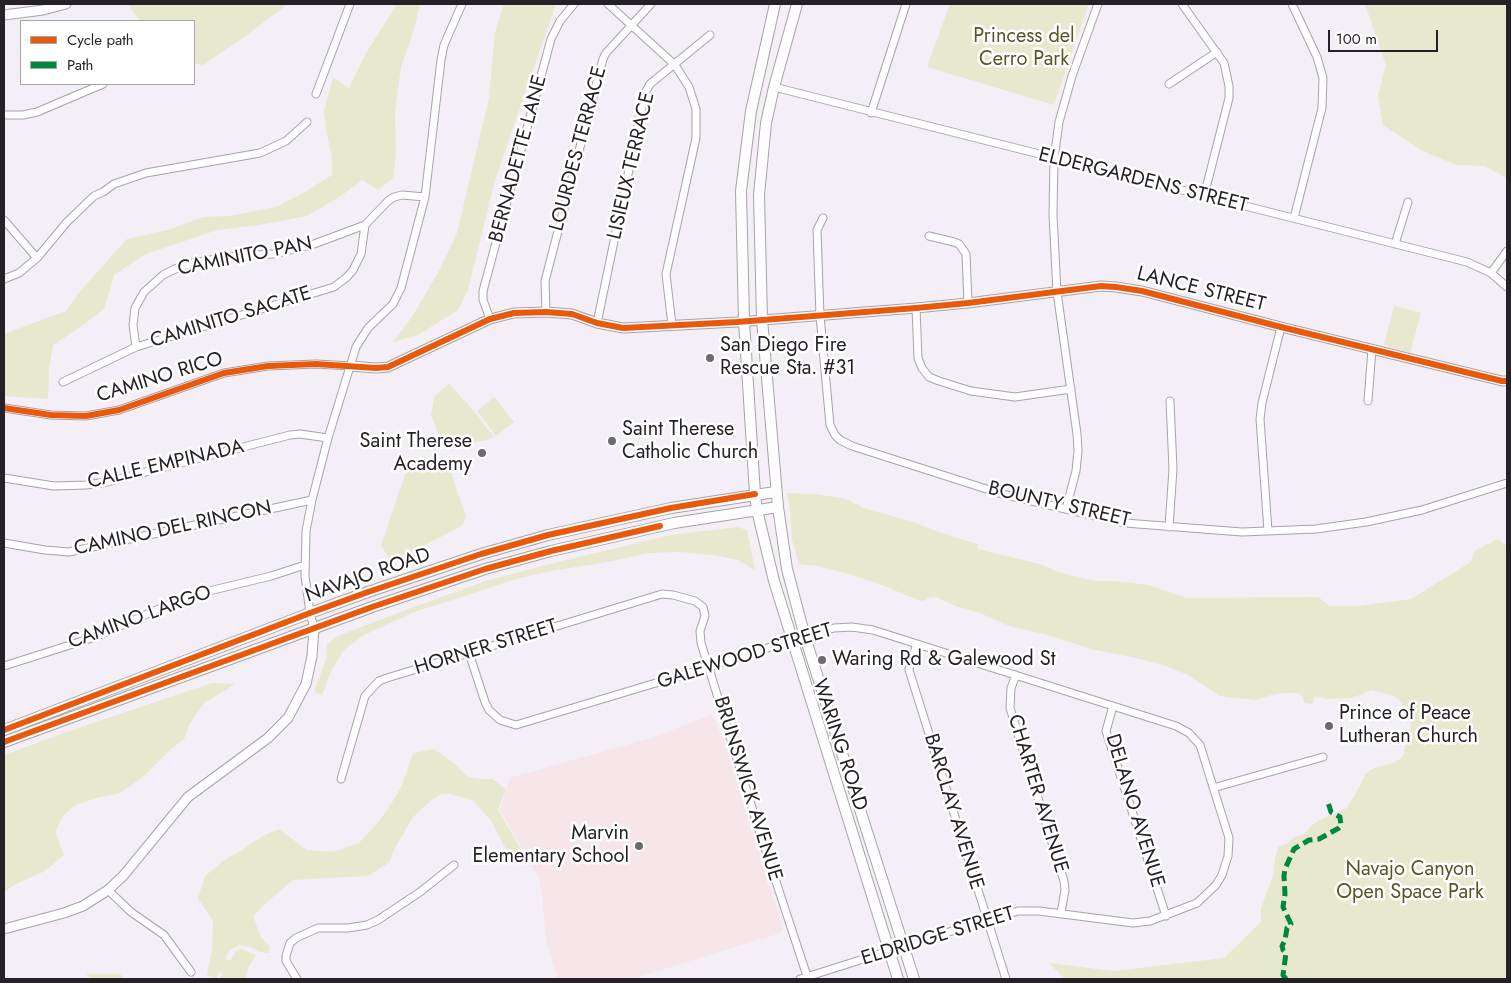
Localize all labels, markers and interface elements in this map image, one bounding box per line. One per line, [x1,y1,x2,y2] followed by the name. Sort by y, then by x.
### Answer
[20,20,195,85] legend
[1331,20,1441,52] scale bar
[973,25,1075,72] park label: Princess del Cerro Park
[1336,28,1377,50] text: 100 m
[67,29,134,51] text: Cycle path
[67,54,93,76] text: Path
[545,64,613,234] street label: LOURDES TERRACE
[485,73,553,245] street label: BERNADETTE LANE
[603,90,661,242] street label: LISIEUX TERRACE
[1036,143,1250,219] street label: ELDERGARDENS STREET
[176,232,314,282] street label: CAMINITO PAN
[1134,262,1268,318] street label: LANCE STREET
[148,282,314,354] street label: CAMINITO SACATE
[720,334,855,381] place label: San Diego Fire Rescue Sta. #31
[94,347,226,409] street label: CAMINO RICO
[704,352,716,364] marker: San Diego Fire Rescue Sta. #31
[622,418,758,465] place label: Saint Therese Catholic Church
[360,430,472,477] place label: Saint Therese Academy
[86,435,246,495] street label: CALLE EMPINADA
[606,435,618,447] marker: Saint Therese Catholic Church
[476,447,488,459] marker: Saint Therese Academy
[986,477,1132,533] street label: BOUNTY STREET
[72,496,274,562] street label: CAMINO DEL RINCON
[302,543,434,609] street label: NAVAJO ROAD
[65,581,215,655] street label: CAMINO LARGO
[412,615,560,681] street label: HORNER STREET
[655,619,835,695] street label: GALEWOOD STREET
[832,648,1055,672] place label: Waring Rd & Galewood St
[816,654,828,666] marker: Waring Rd & Galewood St
[806,676,872,814] street label: WARING ROAD
[708,694,786,884] street label: BRUNSWICK AVENUE
[1339,702,1478,749] place label: Prince of Peace Lutheran Church
[1002,712,1072,876] street label: CHARTER AVENUE
[1323,720,1335,732] marker: Prince of Peace Lutheran Church
[918,731,988,893] street label: BARCLAY AVENUE
[1099,731,1169,891] street label: DELANO AVENUE
[473,822,629,869] place label: Marvin Elementary School
[633,840,645,852] marker: Marvin Elementary School
[1336,858,1484,905] park label: Navajo Canyon Open Space Park
[859,902,1017,972] street label: ELDRIDGE STREET

